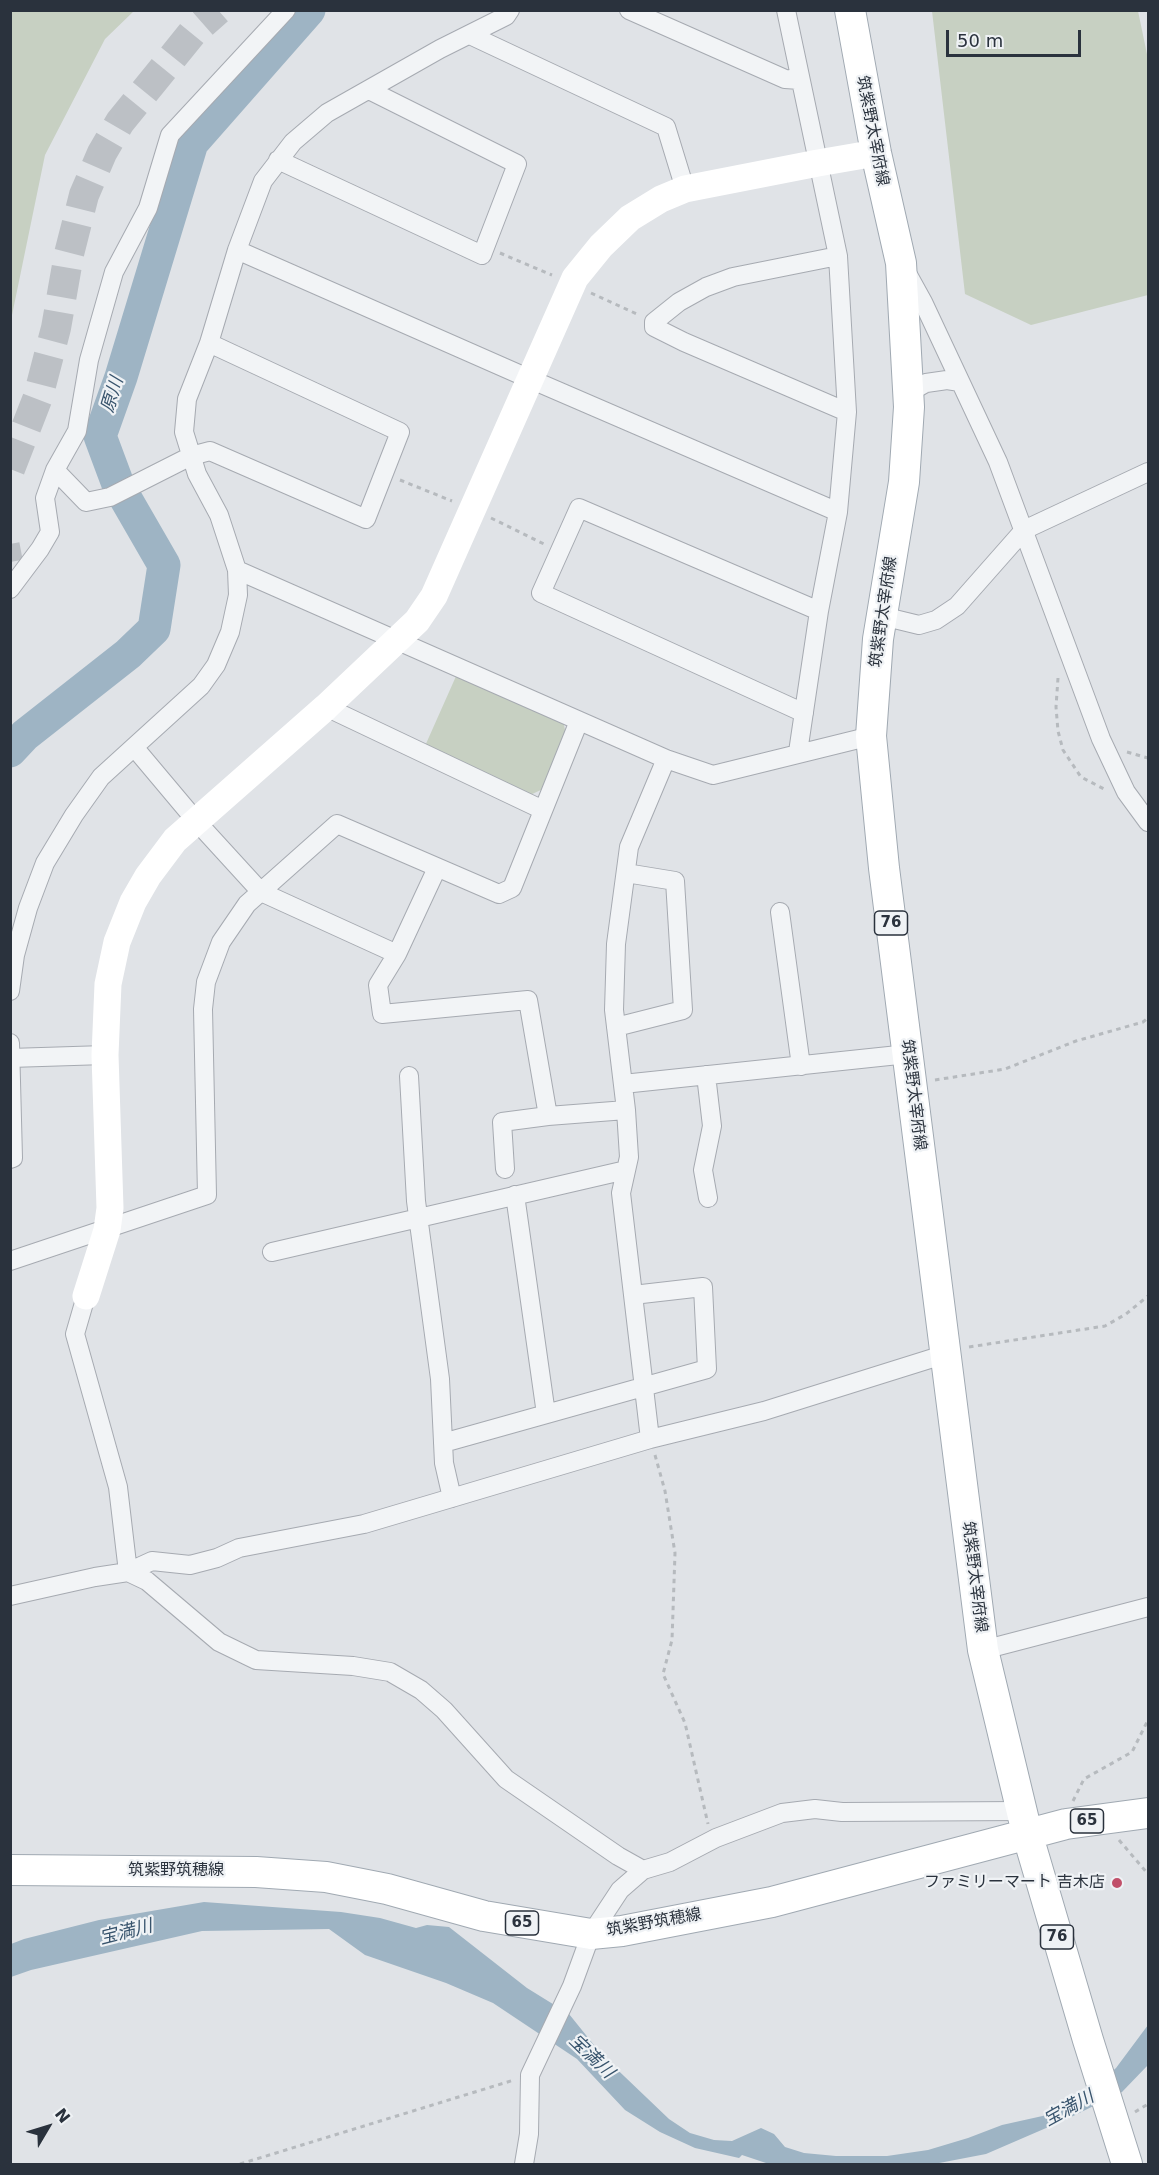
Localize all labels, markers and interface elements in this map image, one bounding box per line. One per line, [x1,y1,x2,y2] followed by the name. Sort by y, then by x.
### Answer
[949,18,1084,56] scale bar
[957,30,1003,51] text: 50 m
[852,74,892,188] street label: 筑紫野太宰府線
[97,375,129,415] water label: 原川
[867,555,901,669] street label: 筑紫野太宰府線
[874,911,908,935] road number: 76
[897,1038,929,1152] street label: 筑紫野太宰府線
[958,1520,990,1634] street label: 筑紫野太宰府線
[1070,1809,1104,1833] road number: 65
[128,1861,224,1881] street label: 筑紫野筑穂線
[924,1873,1105,1893] place label: ファミリーマート 吉木店
[1110,1876,1124,1890] marker: ファミリーマート 吉木店
[605,1905,703,1941] street label: 筑紫野筑穂線
[506,1911,538,1935] road number: 65
[97,1916,155,1950] water label: 宝満川
[1040,1925,1074,1949] road number: 76
[564,2030,618,2084] water label: 宝満川
[1040,2086,1098,2132] water label: 宝満川
[18,2097,78,2157] north arrow
[51,2104,74,2127] text: N

